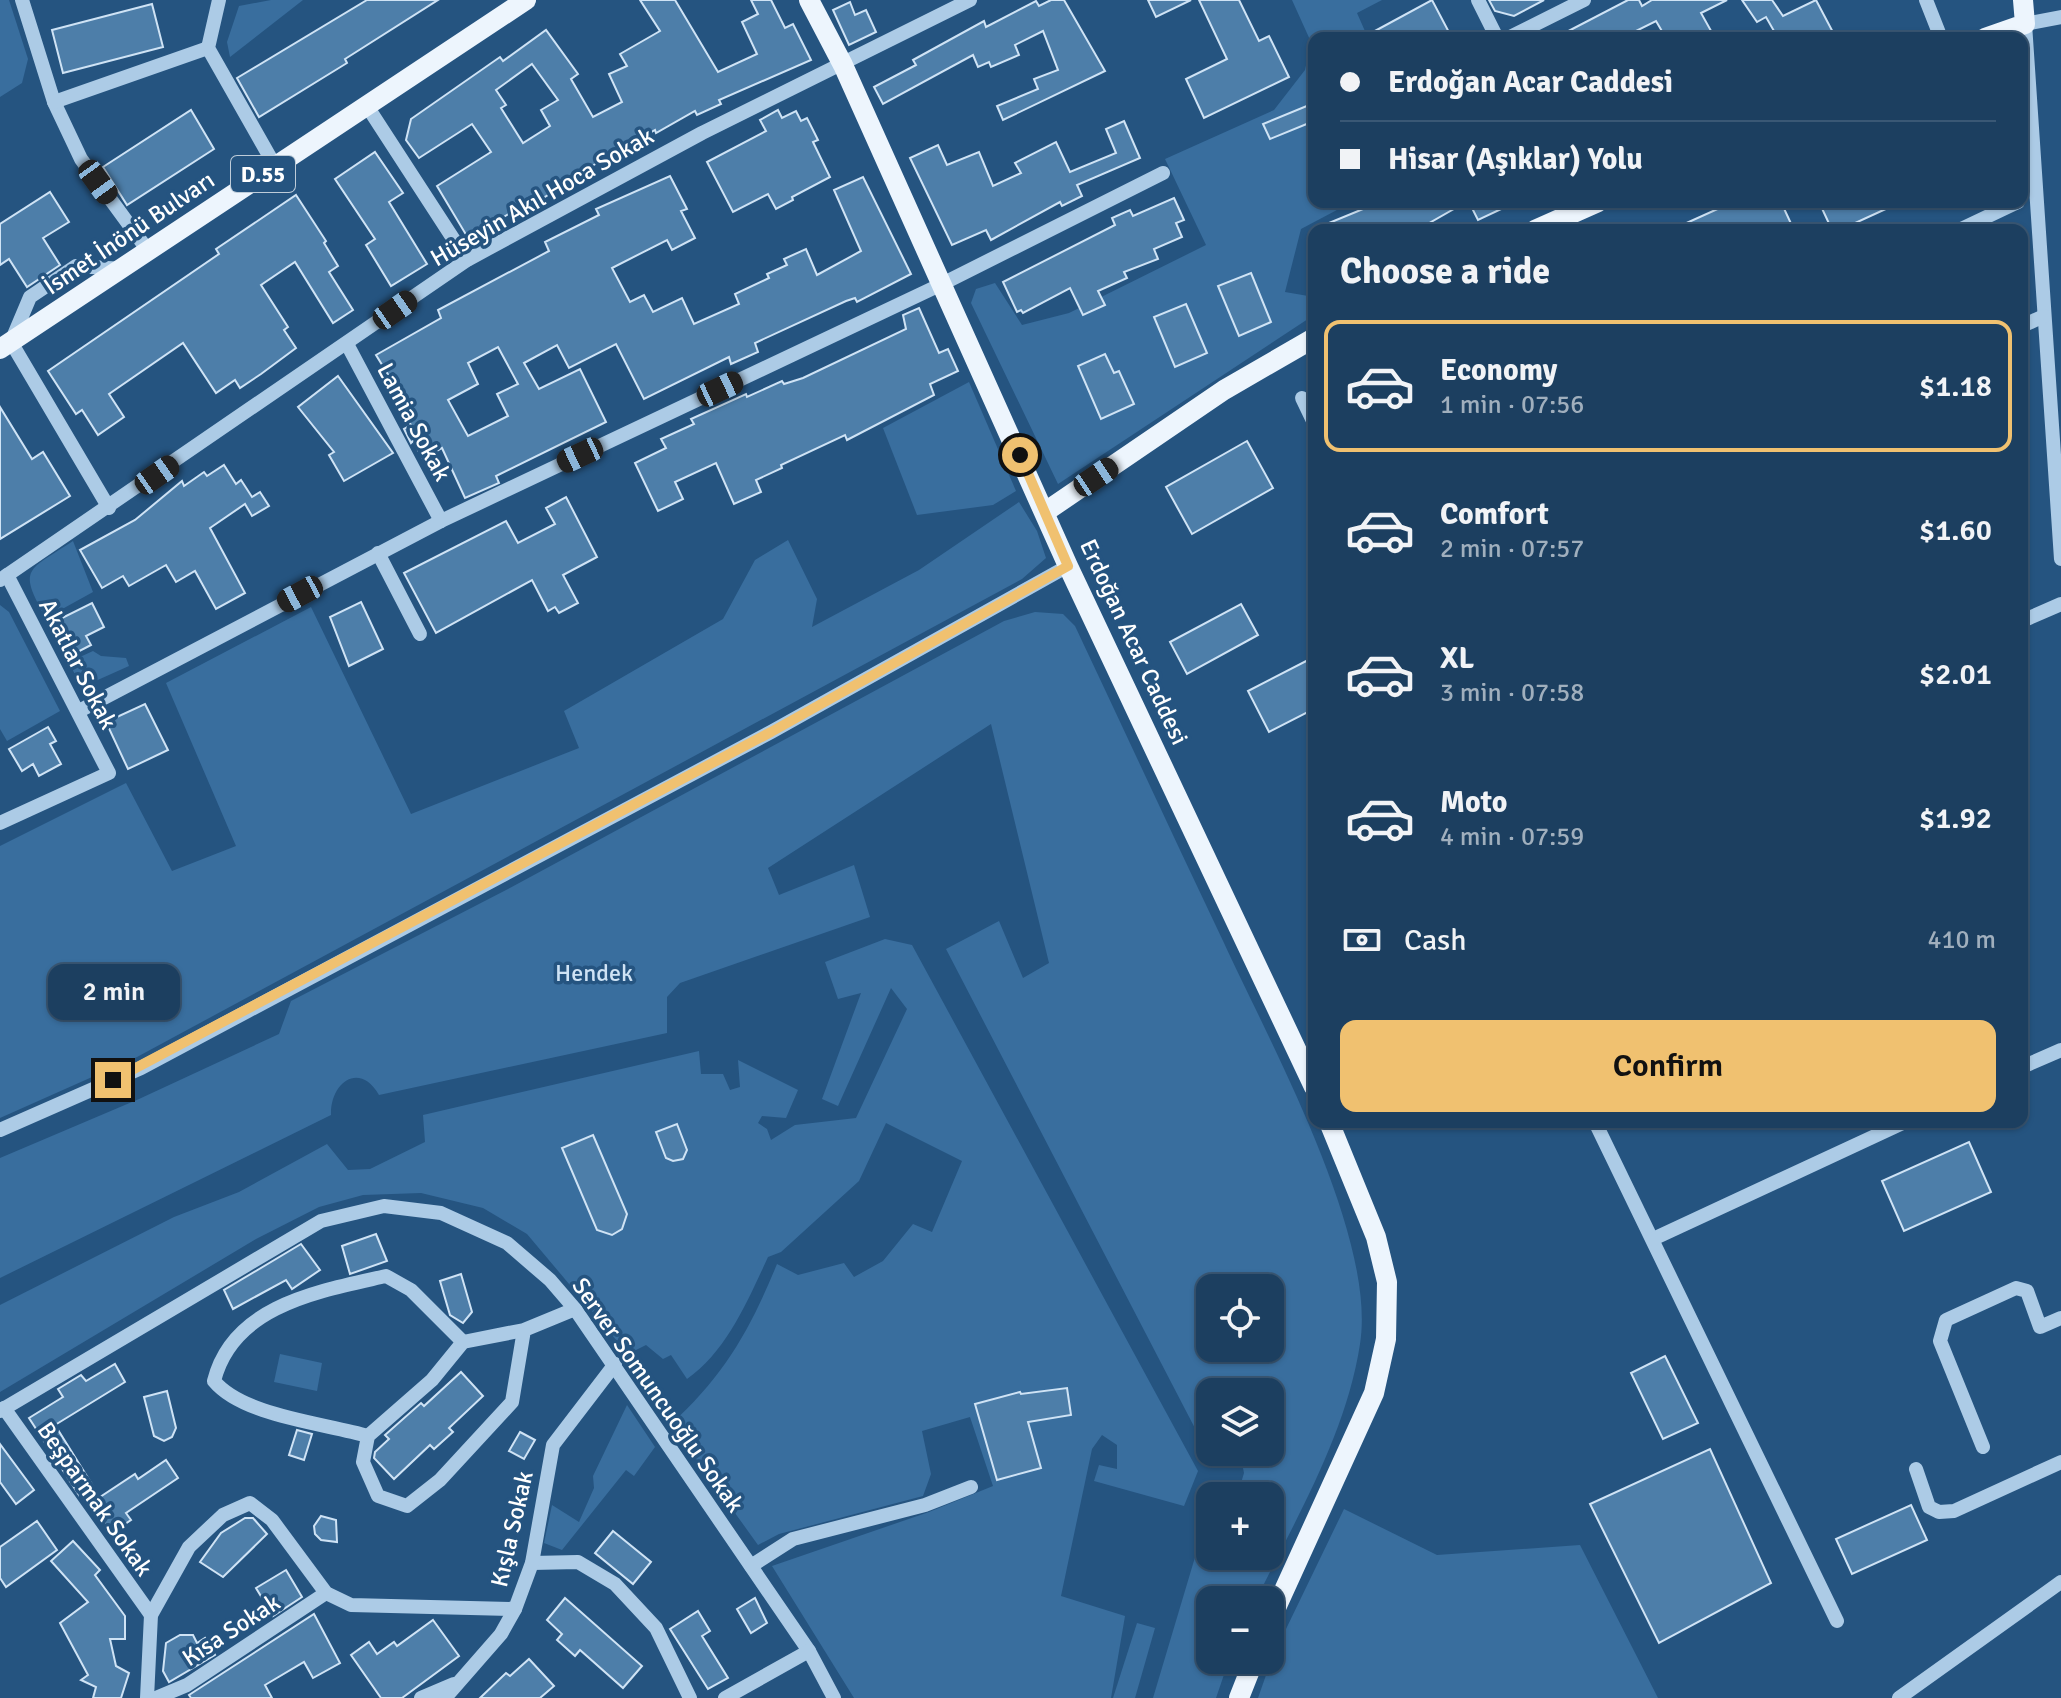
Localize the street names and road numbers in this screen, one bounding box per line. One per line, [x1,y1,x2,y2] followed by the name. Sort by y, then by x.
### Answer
[425,121,659,273] street label: Hüseyin Akıl Hoca Sokak
[231,156,295,192] road number: D.55
[38,165,220,301] street label: İsmet İnönü Bulvarı
[370,358,458,486] street label: Lamia Sokak
[1073,534,1195,750] street label: Erdoğan Acar Caddesi
[32,594,124,734] street label: Akatlar Sokak
[566,1272,750,1518] street label: Server Somuncuoğlu Sokak
[31,1416,159,1582] street label: Beşparmak Sokak
[484,1468,540,1590] street label: Kışla Sokak
[176,1587,286,1673] street label: Kısa Sokak

